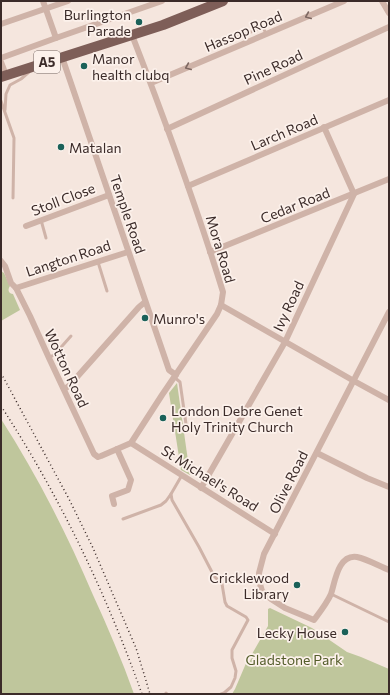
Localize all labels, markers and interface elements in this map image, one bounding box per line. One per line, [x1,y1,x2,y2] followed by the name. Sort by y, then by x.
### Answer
[64,6,131,39] place label: Burlington Parade
[202,7,284,55] street label: Hassop Road
[305,12,312,20] one-way arrow
[134,17,144,27] marker: Burlington Parade
[241,46,305,88] street label: Pine Road
[92,50,170,83] place label: Manor health clubq
[34,51,60,73] road number: A5
[79,61,89,71] marker: Manor health clubq
[185,63,192,71] one-way arrow
[248,110,320,154] street label: Larch Road
[69,139,122,156] place label: Matalan
[56,142,66,152] marker: Matalan
[107,172,149,256] street label: Temple Road
[29,179,97,219] street label: Stoll Close
[258,183,332,227] street label: Cedar Road
[203,213,239,285] street label: Mora Road
[23,236,113,280] street label: Langton Road
[269,278,307,334] street label: Ivy Road
[153,310,205,327] place label: Munro's
[140,313,150,323] marker: Munro's
[41,326,93,410] street label: Wotton Road
[171,402,303,435] place label: London Debre Genet Holy Trinity Church
[158,413,168,423] marker: London Debre Genet Holy Trinity Church
[158,441,262,515] street label: St Michael's Road
[265,448,311,516] street label: Olive Road
[209,569,289,602] place label: Cricklewood Library
[292,580,302,590] marker: Cricklewood Library
[257,624,337,641] place label: Lecky House
[340,627,350,637] marker: Lecky House
[246,651,343,668] park label: Gladstone Park

